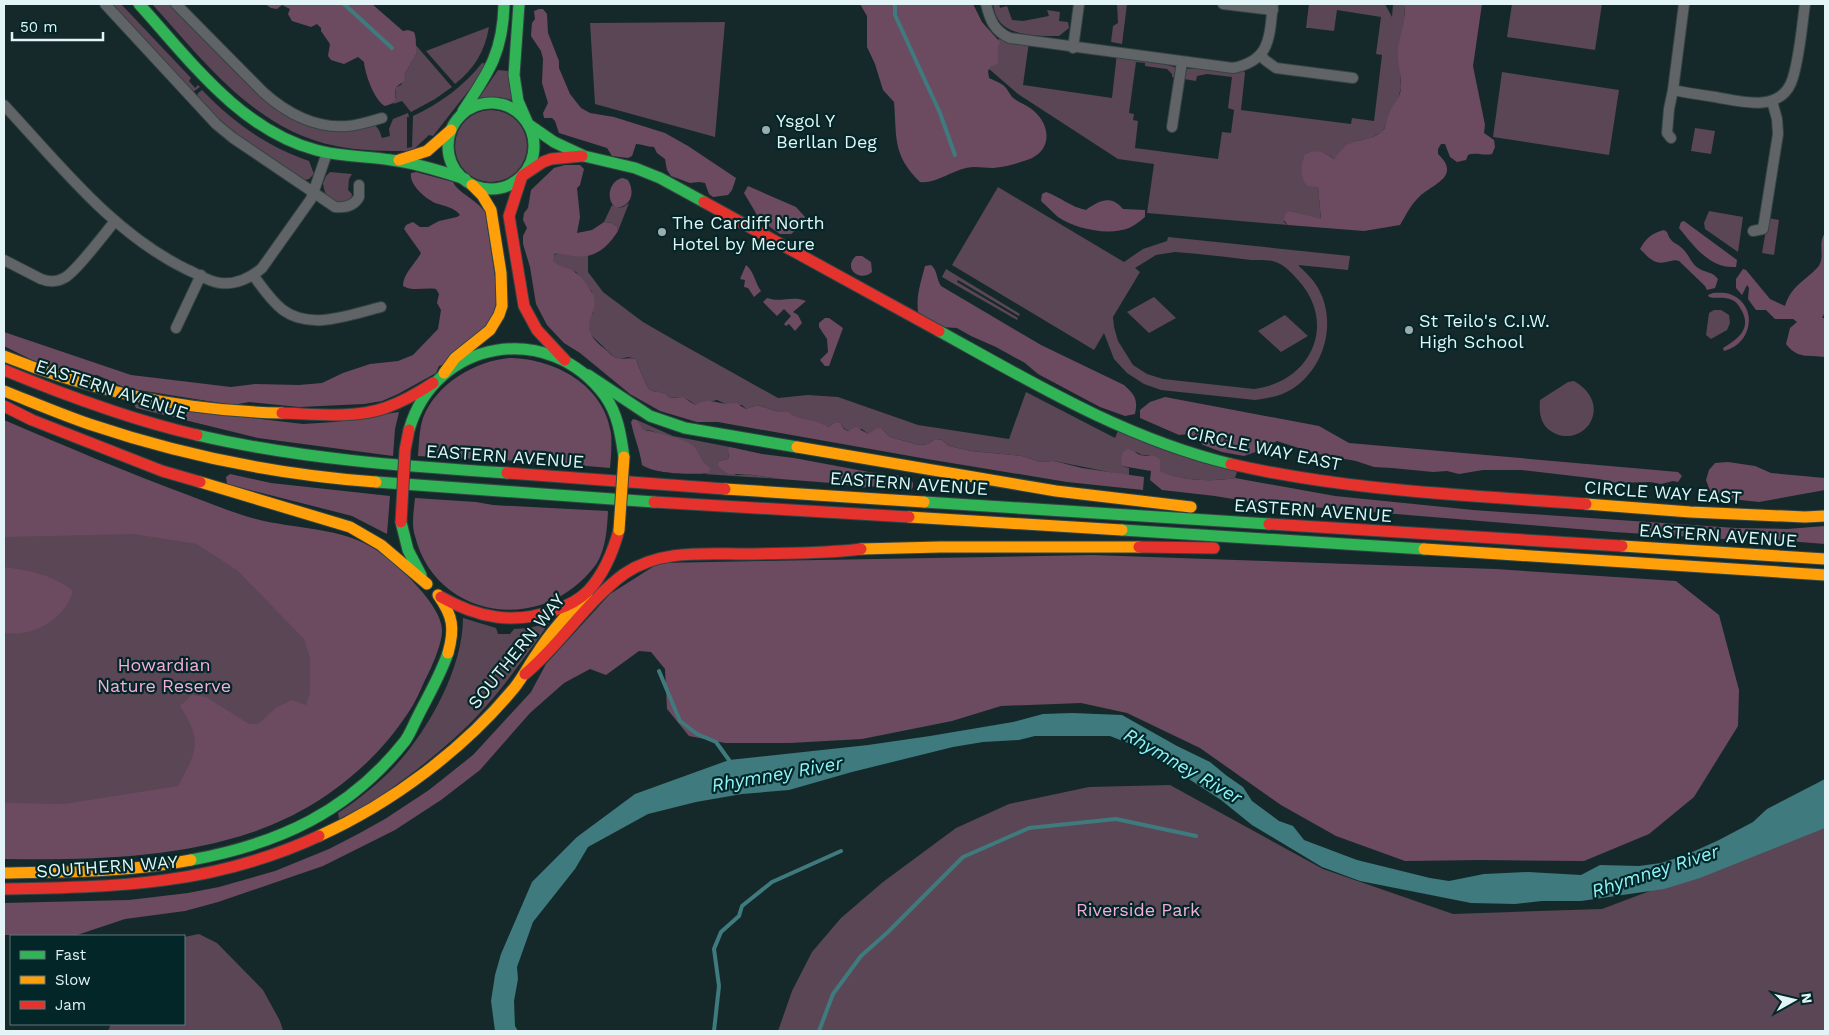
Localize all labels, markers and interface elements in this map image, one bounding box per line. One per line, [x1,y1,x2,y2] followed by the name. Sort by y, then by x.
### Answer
[12,10,104,42] scale bar
[20,18,57,36] text: 50 m
[776,110,877,152] place label: Ysgol Y Berllan Deg
[760,124,772,136] marker: Ysgol Y Berllan Deg
[672,212,825,254] place label: The Cardiff North Hotel by Mecure
[656,226,668,238] marker: The Cardiff North Hotel by Mecure
[1419,310,1550,352] place label: St Teilo's C.I.W. High School
[1403,324,1415,336] marker: St Teilo's C.I.W. High School
[33,355,191,423] street label: EASTERN AVENUE
[1185,421,1344,475] street label: CIRCLE WAY EAST
[425,440,585,472] street label: EASTERN AVENUE
[829,467,989,499] street label: EASTERN AVENUE
[1584,476,1743,508] street label: CIRCLE WAY EAST
[1233,494,1393,526] street label: EASTERN AVENUE
[1638,519,1798,551] street label: EASTERN AVENUE
[463,589,569,713] street label: SOUTHERN WAY
[97,654,231,696] park label: Howardian Nature Reserve
[1120,723,1247,809] water label: Rhymney River
[710,751,845,797] water label: Rhymney River
[1588,839,1722,902] water label: Rhymney River
[36,851,179,881] street label: SOUTHERN WAY
[1076,899,1200,920] park label: Riverside Park
[10,935,185,1025] legend
[55,946,87,964] text: Fast
[55,971,91,989] text: Slow
[1769,975,1819,1025] north arrow
[1798,992,1816,1004] text: N
[55,996,86,1014] text: Jam

